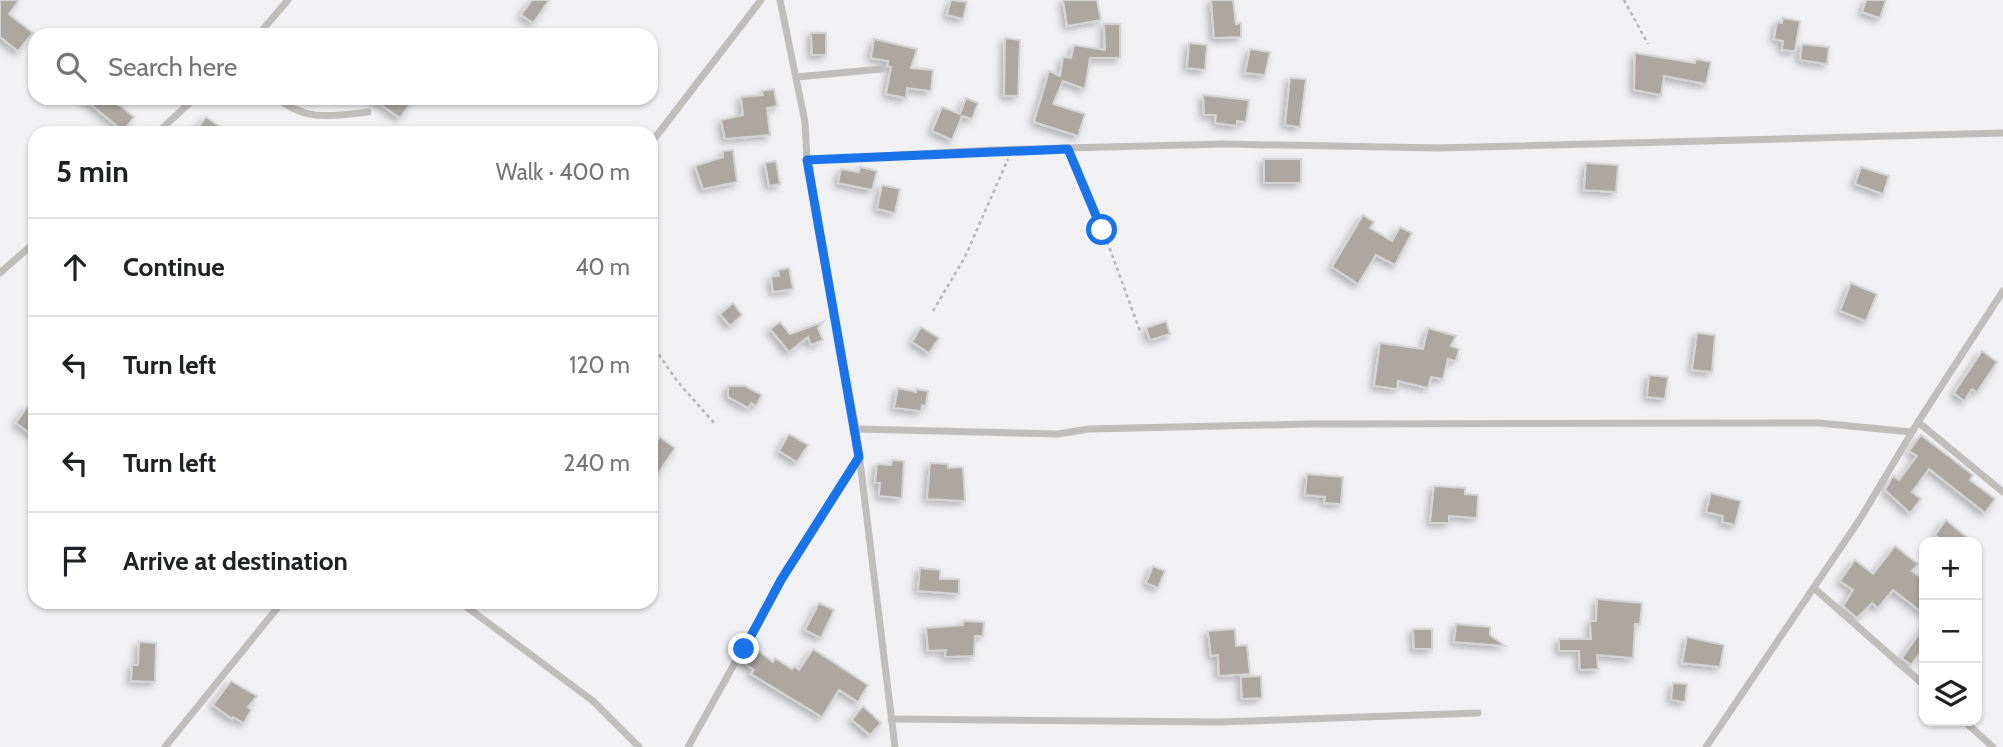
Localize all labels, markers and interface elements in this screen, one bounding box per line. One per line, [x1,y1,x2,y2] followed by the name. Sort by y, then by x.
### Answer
[28,28,658,105] search box
[52,48,90,86] icon: search
[108,51,237,83] text: Search here
[56,153,129,190] text: 5 min
[496,158,630,186] text: Walk · 400 m
[1086,214,1117,245] route start
[56,248,94,286] icon: ahead
[123,251,225,283] text: Continue
[575,253,630,281] text: 40 m
[56,346,94,384] icon: left
[123,349,216,381] text: Turn left
[569,351,630,379] text: 120 m
[56,444,94,482] icon: left
[123,447,216,479] text: Turn left
[563,449,630,477] text: 240 m
[1919,537,1982,726] map controls
[1919,537,1982,600] button: +
[56,542,94,580] icon: arrive
[123,545,348,577] text: Arrive at destination
[1919,600,1982,663] button: −
[728,633,759,664] route end
[1919,663,1982,726] button: layers

